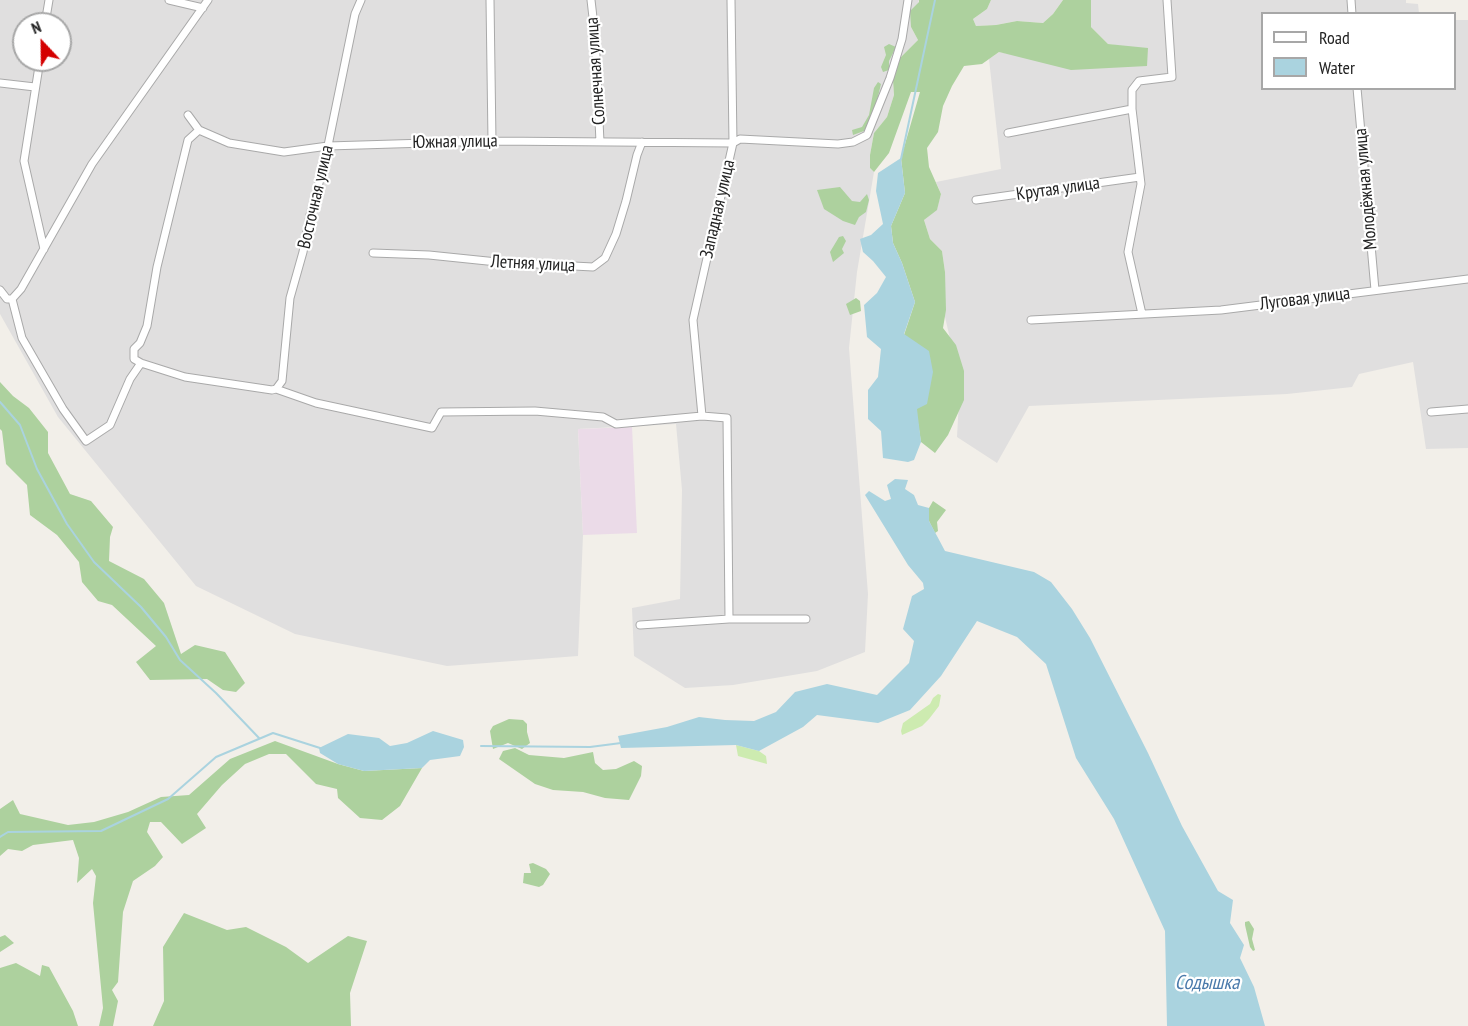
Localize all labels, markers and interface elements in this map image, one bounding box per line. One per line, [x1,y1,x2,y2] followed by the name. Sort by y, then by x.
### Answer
[12,12,72,72] north arrow
[1261,12,1456,90] legend
[28,16,44,38] text: N
[581,16,611,126] street label: Солнечная улица
[1319,26,1350,49] text: Road
[1319,56,1355,79] text: Water
[1350,127,1382,251] street label: Молодёжная улица
[412,130,498,154] street label: Южная улица
[294,143,338,251] street label: Восточная улица
[696,158,740,260] street label: Западная улица
[1015,172,1101,206] street label: Крутая улица
[490,251,576,277] street label: Летняя улица
[1259,283,1351,315] street label: Луговая улица
[1175,971,1239,995] water label: Содышка

